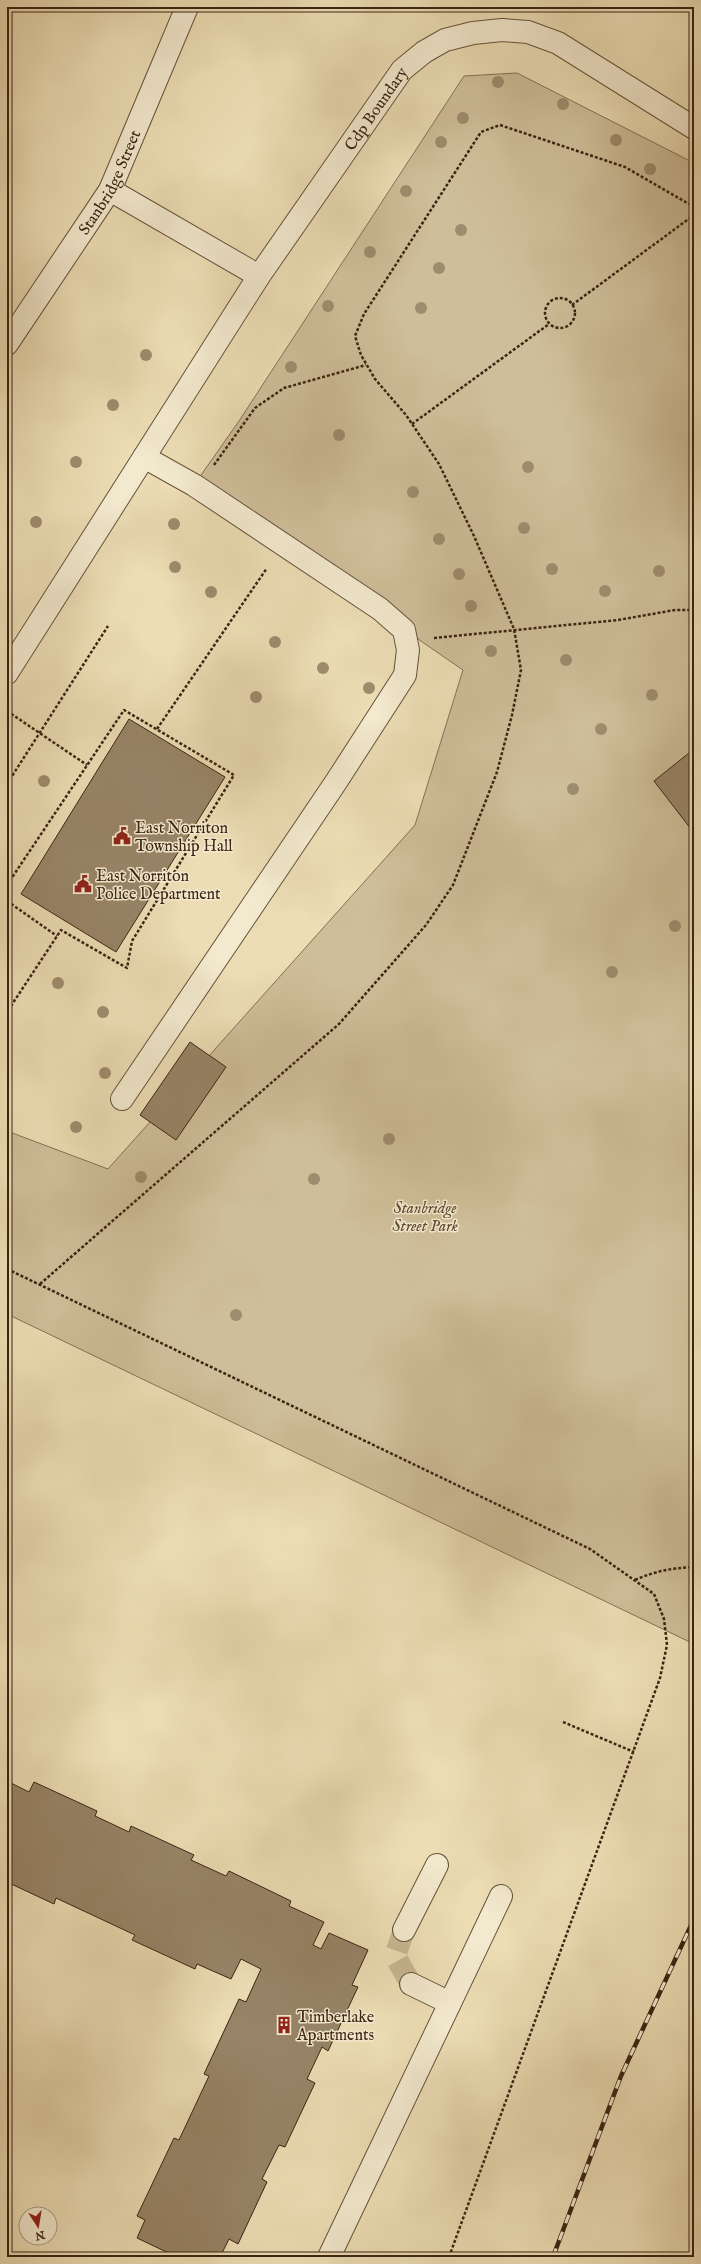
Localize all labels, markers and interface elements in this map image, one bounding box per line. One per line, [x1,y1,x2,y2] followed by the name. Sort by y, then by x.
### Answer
[341,64,413,155] street label: Cdp Boundary
[75,127,146,239] street label: Stanbridge Street
[135,819,233,857] place label: East Norriton Township Hall
[112,826,132,846] public building icon: East Norriton Township Hall
[96,867,221,905] place label: East Norriton Police Department
[73,874,93,894] public building icon: East Norriton Police Department
[392,1199,458,1237] park label: Stanbridge Street Park
[296,2008,374,2046] place label: Timberlake Apartments
[274,2015,294,2035] building icon: Timberlake Apartments
[18,2206,58,2246] north arrow
[33,2227,47,2243] text: N

